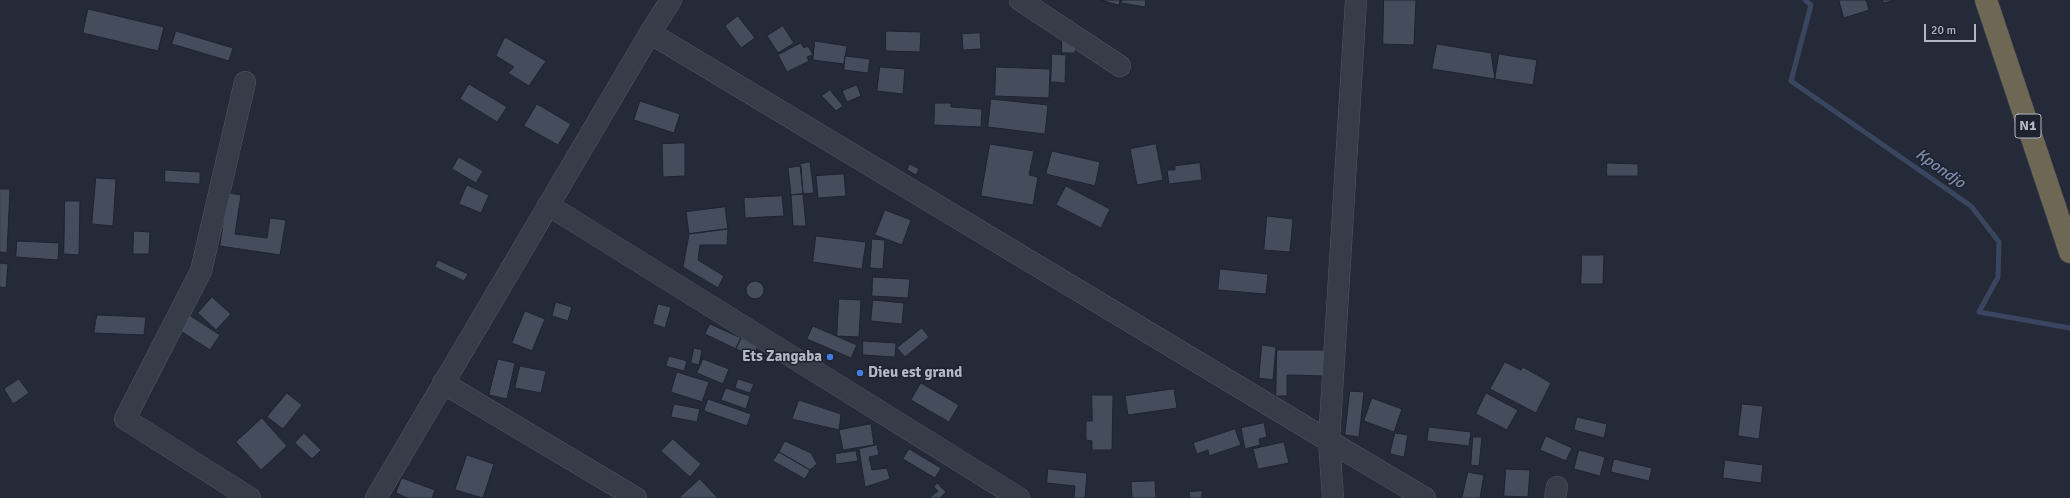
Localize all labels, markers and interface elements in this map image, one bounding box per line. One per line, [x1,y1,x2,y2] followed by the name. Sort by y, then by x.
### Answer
[1926,16,1978,42] scale bar
[1931,23,1956,38] text: 20 m
[2015,114,2041,138] road number: N1
[1911,145,1969,193] water label: Kpondjo
[742,348,822,366] place label: Ets Zangaba
[825,352,835,362] marker: Ets Zangaba
[868,364,962,382] place label: Dieu est grand
[855,368,865,378] marker: Dieu est grand

